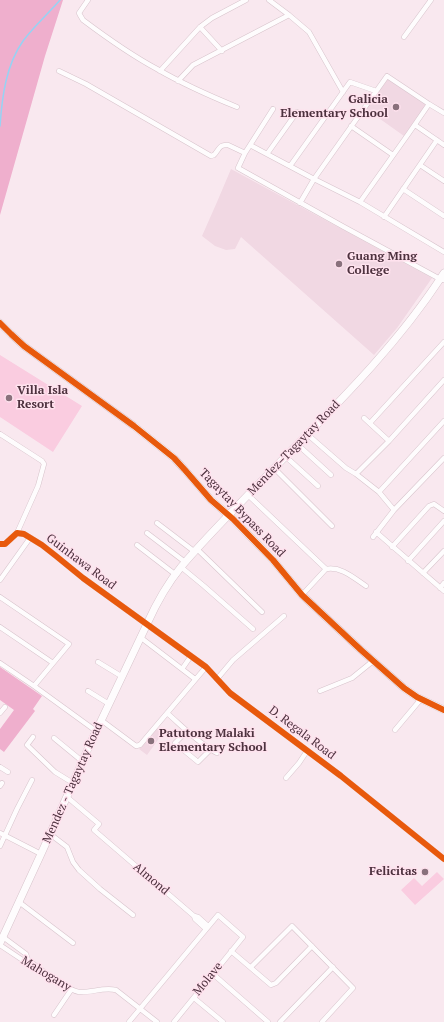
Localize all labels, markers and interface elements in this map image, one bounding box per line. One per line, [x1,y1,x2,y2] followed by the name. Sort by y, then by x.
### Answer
[280,93,388,121] place label: Galicia Elementary School
[391,102,401,112] marker: Galicia Elementary School
[347,250,417,278] place label: Guang Ming College
[334,259,344,269] marker: Guang Ming College
[17,384,68,412] place label: Villa Isla Resort
[4,393,14,403] marker: Villa Isla Resort
[245,398,343,498] street label: Mendez–Tagaytay Road
[196,466,288,560] street label: Tagaytay Bypass Road
[43,531,119,593] street label: Guinhawa Road
[266,703,338,763] street label: D. Regala Road
[40,720,106,846] street label: Mendez - Tagaytay Road
[159,727,267,755] place label: Patutong Malaki Elementary School
[146,736,156,746] marker: Patutong Malaki Elementary School
[130,860,172,898] street label: Almond
[369,865,417,879] place label: Felicitas
[420,867,430,877] marker: Felicitas
[18,953,74,995] street label: Mahogany
[190,959,226,999] street label: Molave

